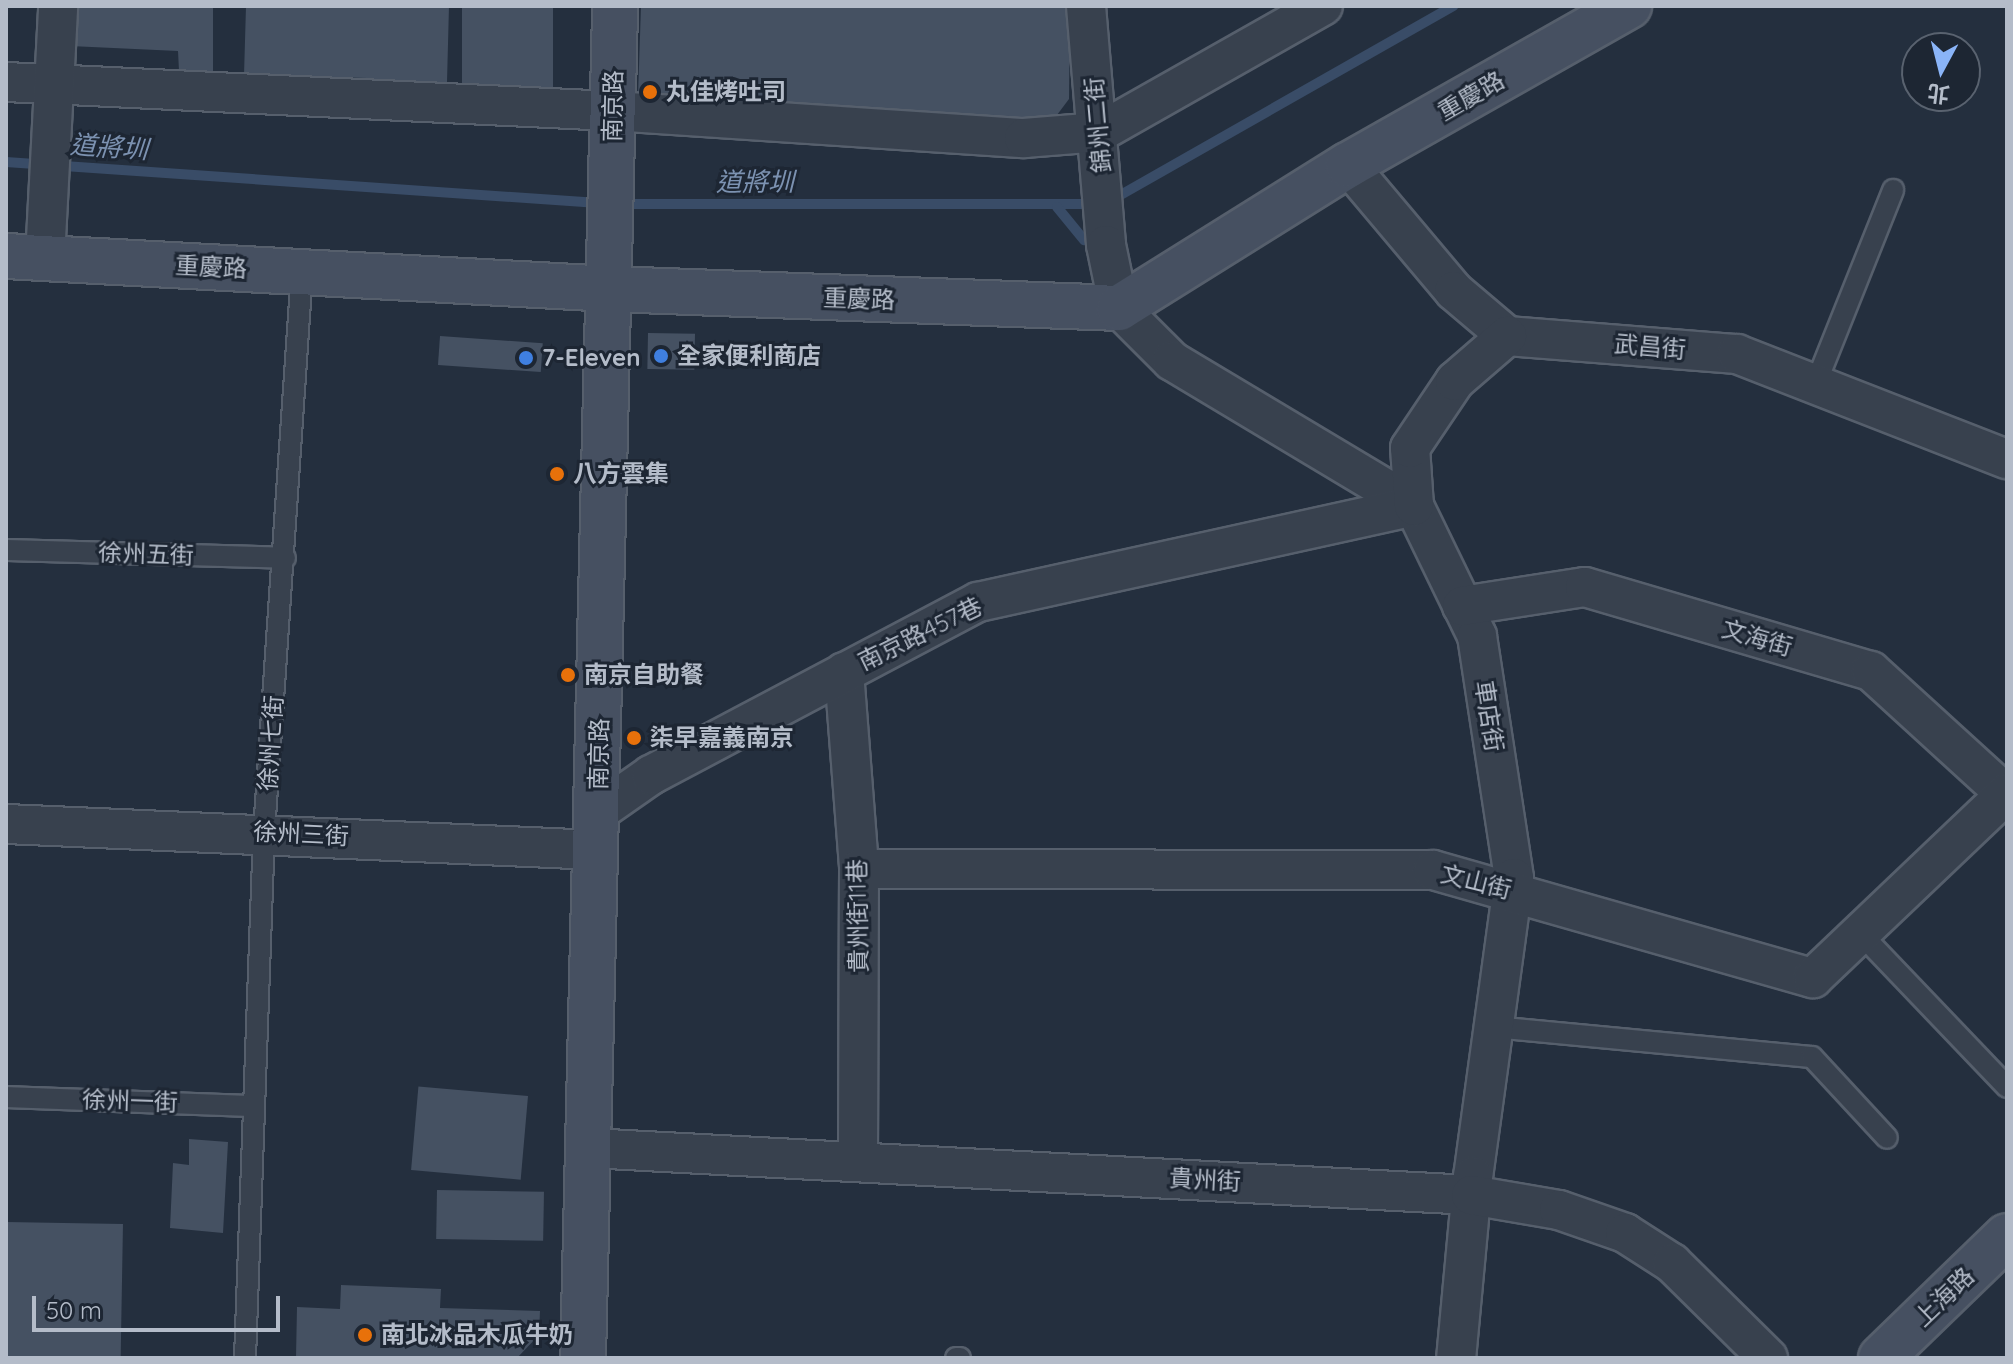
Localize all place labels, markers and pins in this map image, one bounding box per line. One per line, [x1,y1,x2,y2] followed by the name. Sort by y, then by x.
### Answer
[666,78,786,106] place label: 丸佳烤吐司
[641,83,659,101] marker: 丸佳烤吐司
[677,342,821,370] place label: 全家便利商店
[542,344,641,372] place label: 7-Eleven
[652,347,670,365] marker: 全家便利商店
[517,349,535,367] marker: 7-Eleven
[573,460,669,488] place label: 八方雲集
[548,465,566,483] marker: 八方雲集
[584,661,704,689] place label: 南京自助餐
[559,666,577,684] marker: 南京自助餐
[650,724,794,752] place label: 柒早嘉義南京
[625,729,643,747] marker: 柒早嘉義南京
[381,1321,573,1349] place label: 南北冰品木瓜牛奶
[356,1326,374,1344] marker: 南北冰品木瓜牛奶

